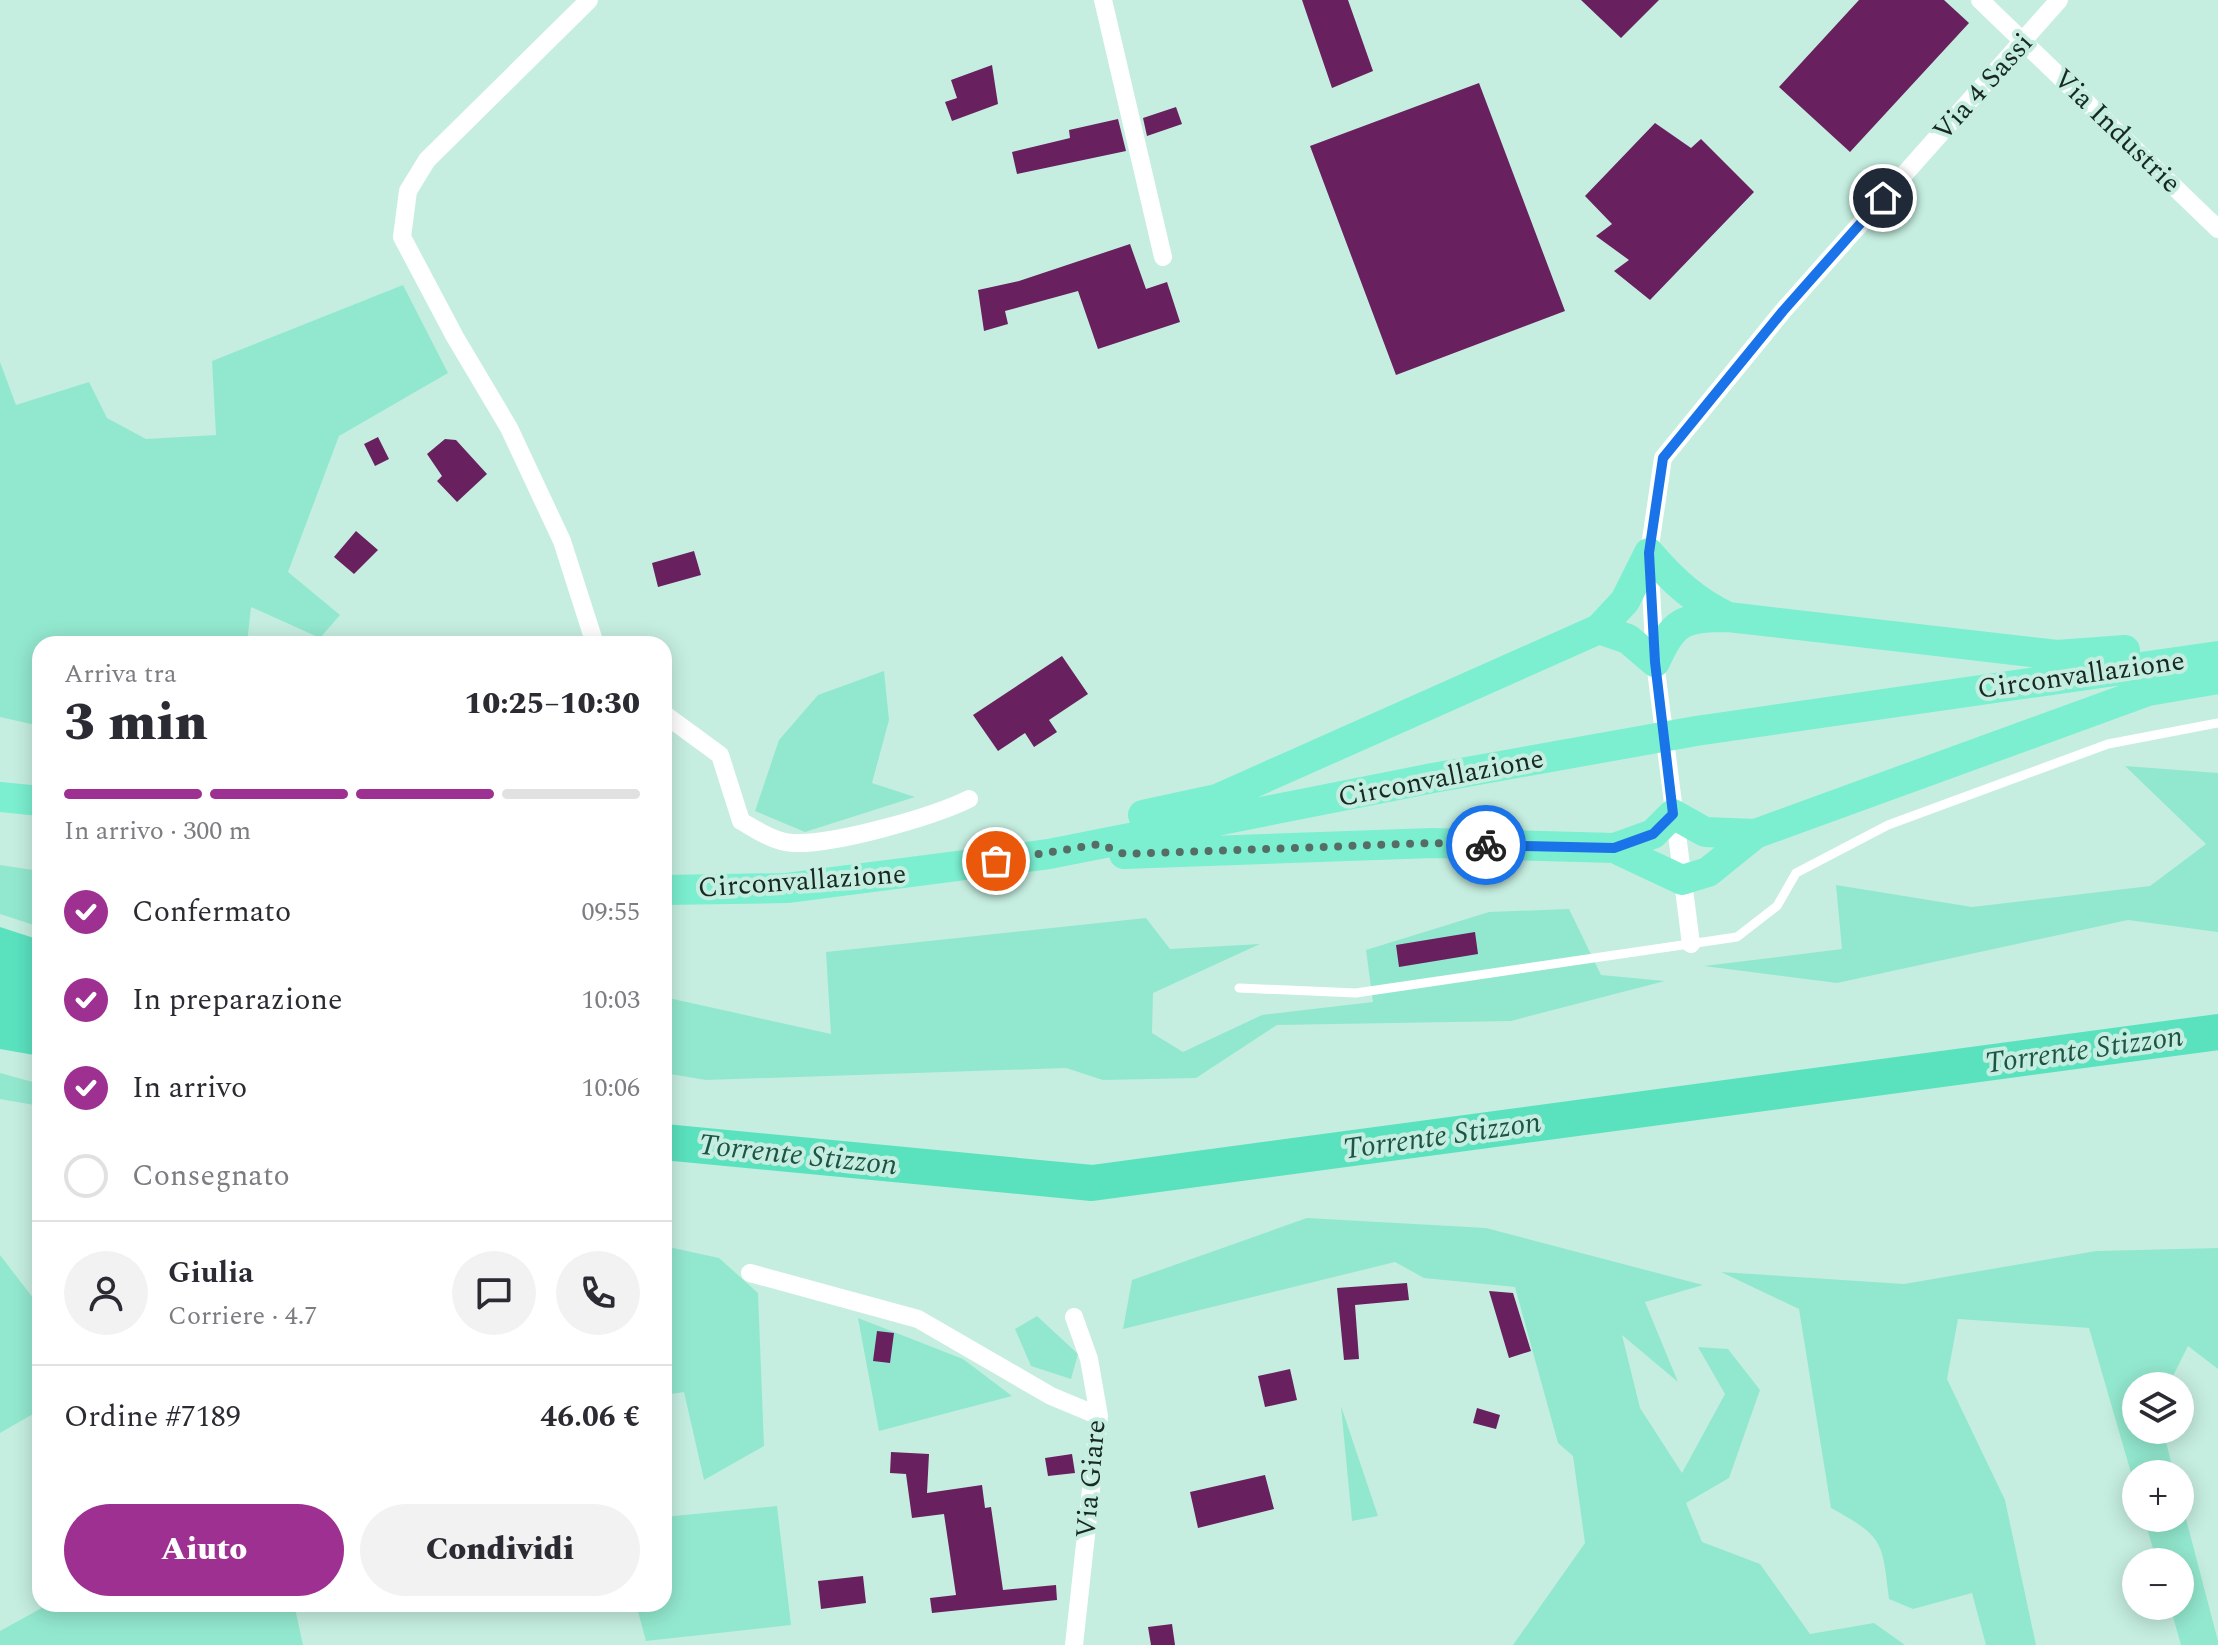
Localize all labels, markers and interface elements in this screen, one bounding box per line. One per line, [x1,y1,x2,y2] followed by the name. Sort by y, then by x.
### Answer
[1923,23,2043,151] street label: Via 4 Sassi
[2043,59,2191,203] street label: Via Industrie
[1849,164,1917,232] pin
[1861,176,1905,220] icon: home
[1975,639,2187,711] street label: Circonvallazione
[64,654,177,694] text: Arriva tra
[464,681,640,727] text: 10:25–10:30
[64,684,208,763] text: 3 min
[1334,737,1548,819] street label: Circonvallazione
[1446,805,1526,885] courier
[64,811,251,851] text: In arrivo · 300 m
[1464,823,1508,867] icon: bike
[962,827,1030,895] pin
[974,839,1018,883] icon: bag
[696,852,908,910] street label: Circonvallazione
[132,889,291,935] text: Confermato
[64,890,108,934] icon: check
[581,892,640,932] text: 09:55
[132,977,343,1023] text: In preparazione
[64,978,108,1022] icon: check
[581,980,640,1020] text: 10:03
[1982,1013,2186,1087] water label: Torrente Stizzon
[132,1065,247,1111] text: In arrivo
[64,1066,108,1110] icon: check
[581,1068,640,1108] text: 10:06
[1340,1099,1544,1173] water label: Torrente Stizzon
[696,1122,900,1188] water label: Torrente Stizzon
[132,1153,290,1199] text: Consegnato
[168,1250,254,1296] text: Giulia
[64,1251,148,1335] button: person
[452,1251,536,1335] button: chat
[556,1251,640,1335] button: phone
[168,1296,317,1336] text: Corriere · 4.7
[2122,1372,2194,1620] map controls
[2122,1372,2194,1444] button: layers
[64,1394,241,1440] text: Ordine #7189
[540,1394,640,1440] text: 46.06 €
[1064,1418,1118,1540] street label: Via Giare
[2122,1460,2194,1532] button: +
[64,1504,344,1596] button: Aiuto
[360,1504,640,1596] button: Condividi
[2122,1548,2194,1620] button: −

